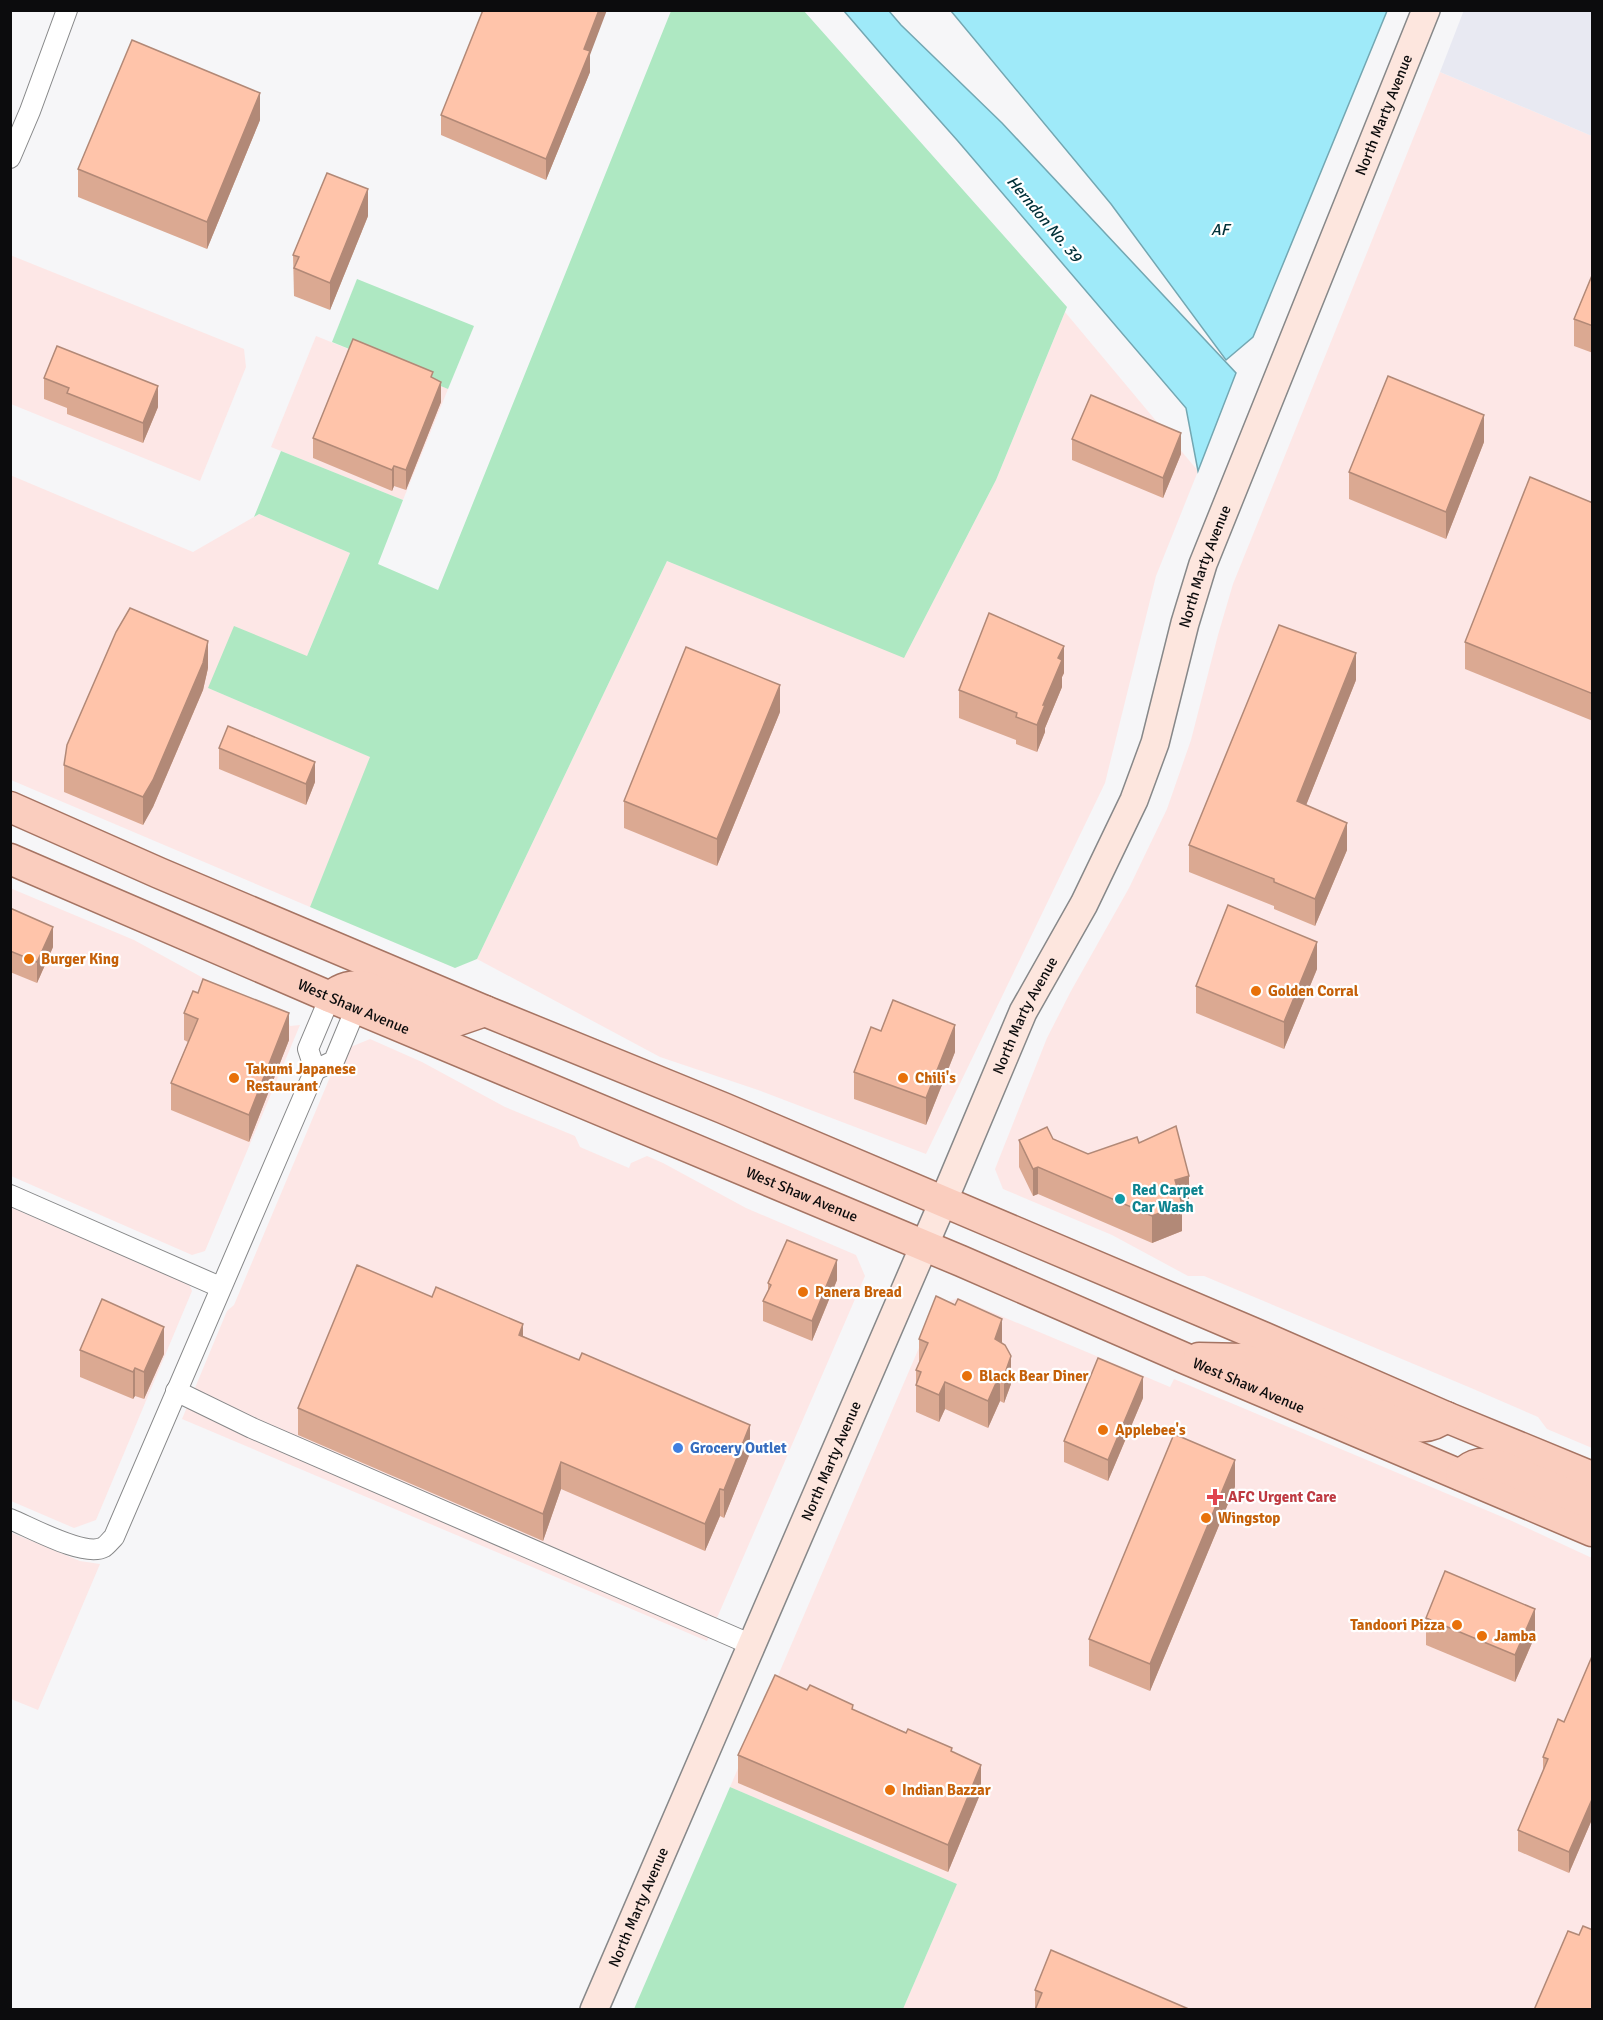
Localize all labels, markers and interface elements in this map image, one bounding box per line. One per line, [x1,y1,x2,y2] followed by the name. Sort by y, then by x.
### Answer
[1351,52,1416,178] street label: North Marty Avenue
[1002,172,1087,267] water label: Herndon No. 39
[1211,220,1232,240] water label: AF
[1175,503,1235,630] street label: North Marty Avenue
[41,950,119,968] place label: Burger King
[22,952,36,966] marker: Burger King
[989,954,1061,1077] street label: North Marty Avenue
[295,975,412,1038] street label: West Shaw Avenue
[1268,982,1359,1000] place label: Golden Corral
[1249,984,1263,998] marker: Golden Corral
[246,1060,356,1095] place label: Takumi Japanese Restaurant
[915,1069,956,1087] place label: Chili's
[227,1071,241,1085] marker: Takumi Japanese Restaurant
[896,1071,910,1085] marker: Chili's
[743,1163,861,1226] street label: West Shaw Avenue
[1132,1181,1204,1216] place label: Red Carpet Car Wash
[1113,1192,1127,1206] marker: Red Carpet Car Wash
[815,1283,902,1301] place label: Panera Bread
[796,1285,810,1299] marker: Panera Bread
[1190,1354,1307,1417] street label: West Shaw Avenue
[979,1367,1089,1385] place label: Black Bear Diner
[960,1369,974,1383] marker: Black Bear Diner
[797,1398,865,1524] street label: North Marty Avenue
[1115,1421,1186,1439] place label: Applebee's
[1096,1423,1110,1437] marker: Applebee's
[690,1439,787,1457] place label: Grocery Outlet
[671,1441,685,1455] marker: Grocery Outlet
[1206,1488,1224,1506] marker: AFC Urgent Care
[1228,1488,1336,1506] place label: AFC Urgent Care
[1218,1509,1280,1527] place label: Wingstop
[1199,1511,1213,1525] marker: Wingstop
[1350,1616,1445,1634] place label: Tandoori Pizza
[1450,1618,1464,1632] marker: Tandoori Pizza
[1494,1627,1537,1645] place label: Jamba
[1475,1629,1489,1643] marker: Jamba
[902,1781,991,1799] place label: Indian Bazzar
[883,1783,897,1797] marker: Indian Bazzar
[605,1845,672,1970] street label: North Marty Avenue

